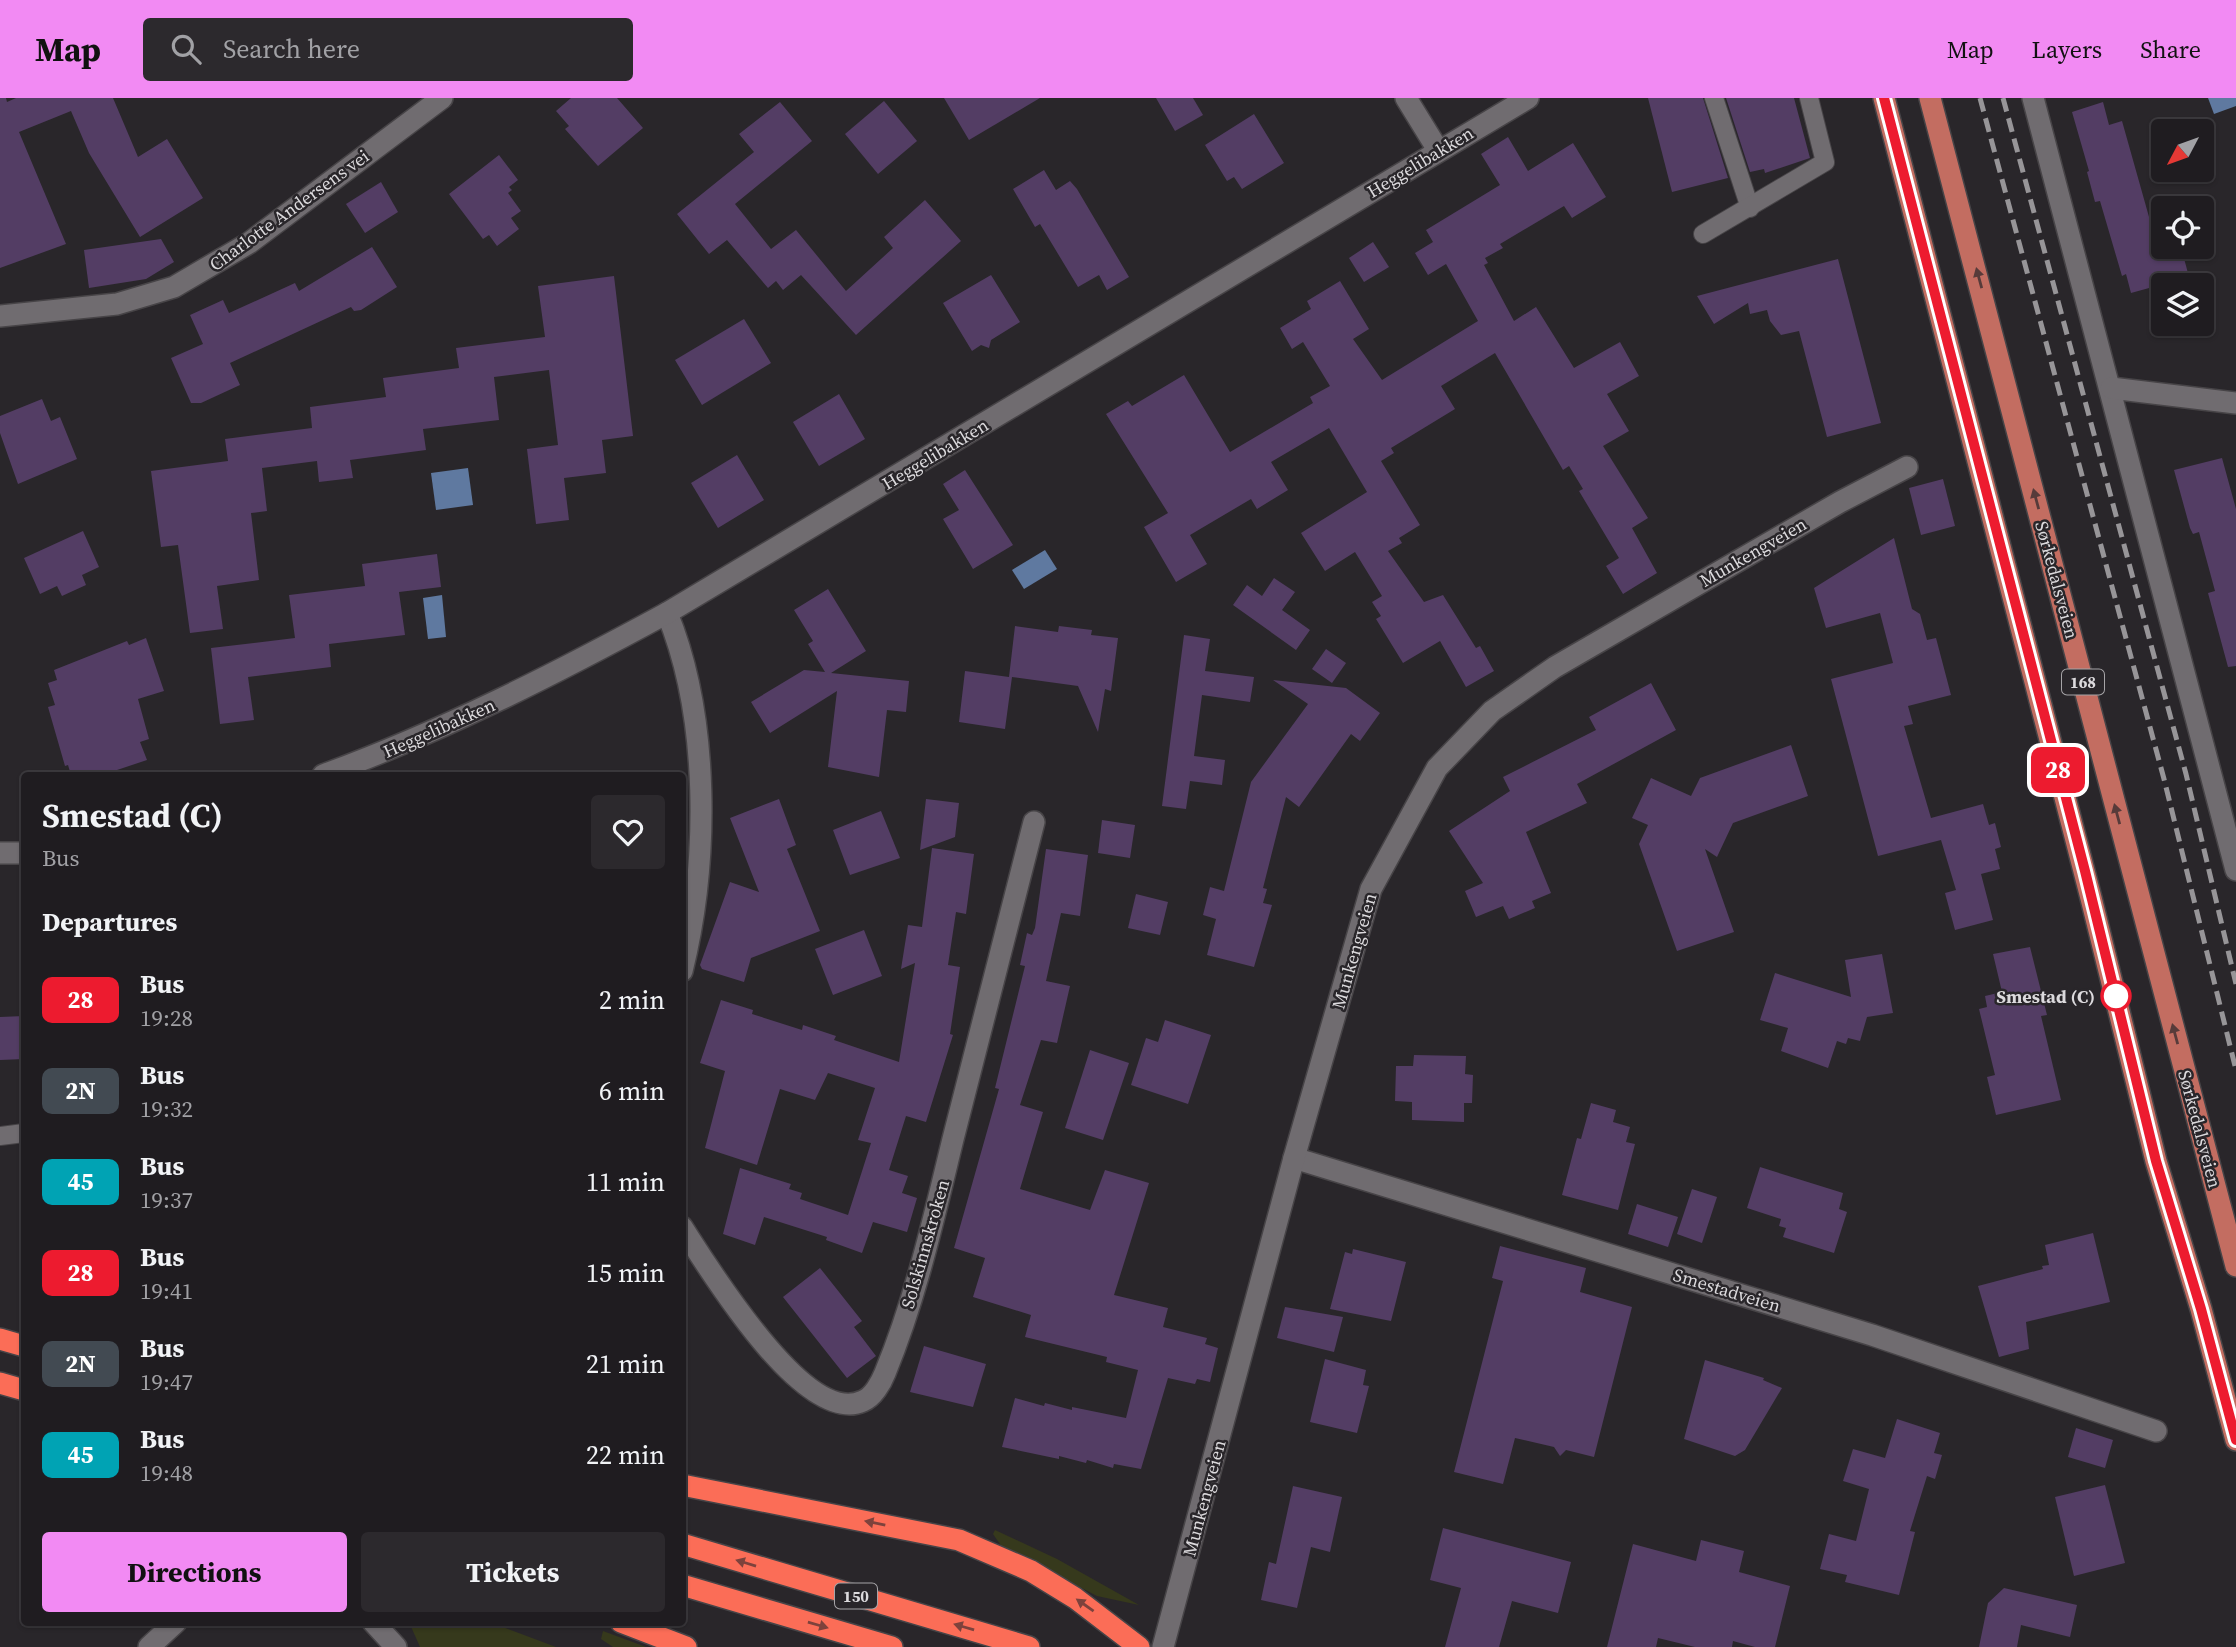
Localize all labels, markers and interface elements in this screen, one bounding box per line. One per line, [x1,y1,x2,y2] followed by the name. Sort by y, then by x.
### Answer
[143,18,633,81] search box
[35,27,101,72] text: Map
[167,30,205,68] icon: search
[223,31,360,67] text: Search here
[1947,33,1994,66] text: Map
[2032,33,2102,66] text: Layers
[2140,33,2201,66] text: Share
[2151,119,2214,182] north arrow
[2151,119,2214,336] map controls
[1362,120,1478,204] street label: Heggelibakken
[204,144,374,276] street label: Charlotte Andersens vei
[2151,196,2214,259] button: locate
[1973,267,1984,289] one-way arrow
[2151,273,2214,336] button: layers
[877,412,993,496] street label: Heggelibakken
[2030,487,2041,509] one-way arrow
[1695,511,1811,593] street label: Munkengveien
[2029,518,2085,642] street label: Sørkedalsveien
[2062,670,2104,694] road number: 168
[379,692,499,764] street label: Heggelibakken
[2026,747,2090,793] line badge: 28
[2045,753,2071,786] text: 28
[42,793,223,838] text: Smestad (C)
[591,795,665,869] button: heart
[2111,803,2122,825] one-way arrow
[42,842,79,874] text: Bus
[1325,890,1383,1012] street label: Munkengveien
[42,904,177,940] text: Departures
[140,966,184,1002] text: Bus
[2101,981,2131,1011] marker: Smestad (C)
[599,982,665,1018] text: 2 min
[67,983,94,1016] text: 28
[1996,984,2095,1009] place label: Smestad (C)
[140,1002,193,1034] text: 19:28
[2169,1023,2180,1045] one-way arrow
[140,1057,184,1093] text: Bus
[2172,1067,2228,1191] street label: Sørkedalsveien
[599,1073,665,1109] text: 6 min
[65,1074,96,1107] text: 2N
[140,1093,193,1125] text: 19:32
[140,1148,184,1184] text: Bus
[586,1164,665,1200] text: 11 min
[67,1165,94,1198] text: 45
[895,1176,955,1311] street label: Solskinnskroken
[140,1184,193,1216] text: 19:37
[140,1239,184,1275] text: Bus
[586,1255,665,1291] text: 15 min
[67,1256,94,1289] text: 28
[1670,1262,1784,1318] street label: Smestadveien
[140,1275,193,1307] text: 19:41
[140,1330,184,1366] text: Bus
[586,1346,665,1382] text: 21 min
[65,1347,96,1380] text: 2N
[140,1366,193,1398] text: 19:47
[140,1421,184,1457] text: Bus
[586,1437,665,1473] text: 22 min
[1176,1437,1232,1559] street label: Munkengveien
[67,1438,94,1471] text: 45
[140,1457,193,1489] text: 19:48
[864,1517,886,1528] one-way arrow
[42,1532,347,1612] button: Directions
[361,1532,665,1612] button: Tickets
[735,1557,756,1567] one-way arrow
[835,1584,877,1608] road number: 150
[1076,1598,1094,1612] one-way arrow
[808,1620,829,1630] one-way arrow
[953,1622,974,1632] one-way arrow

